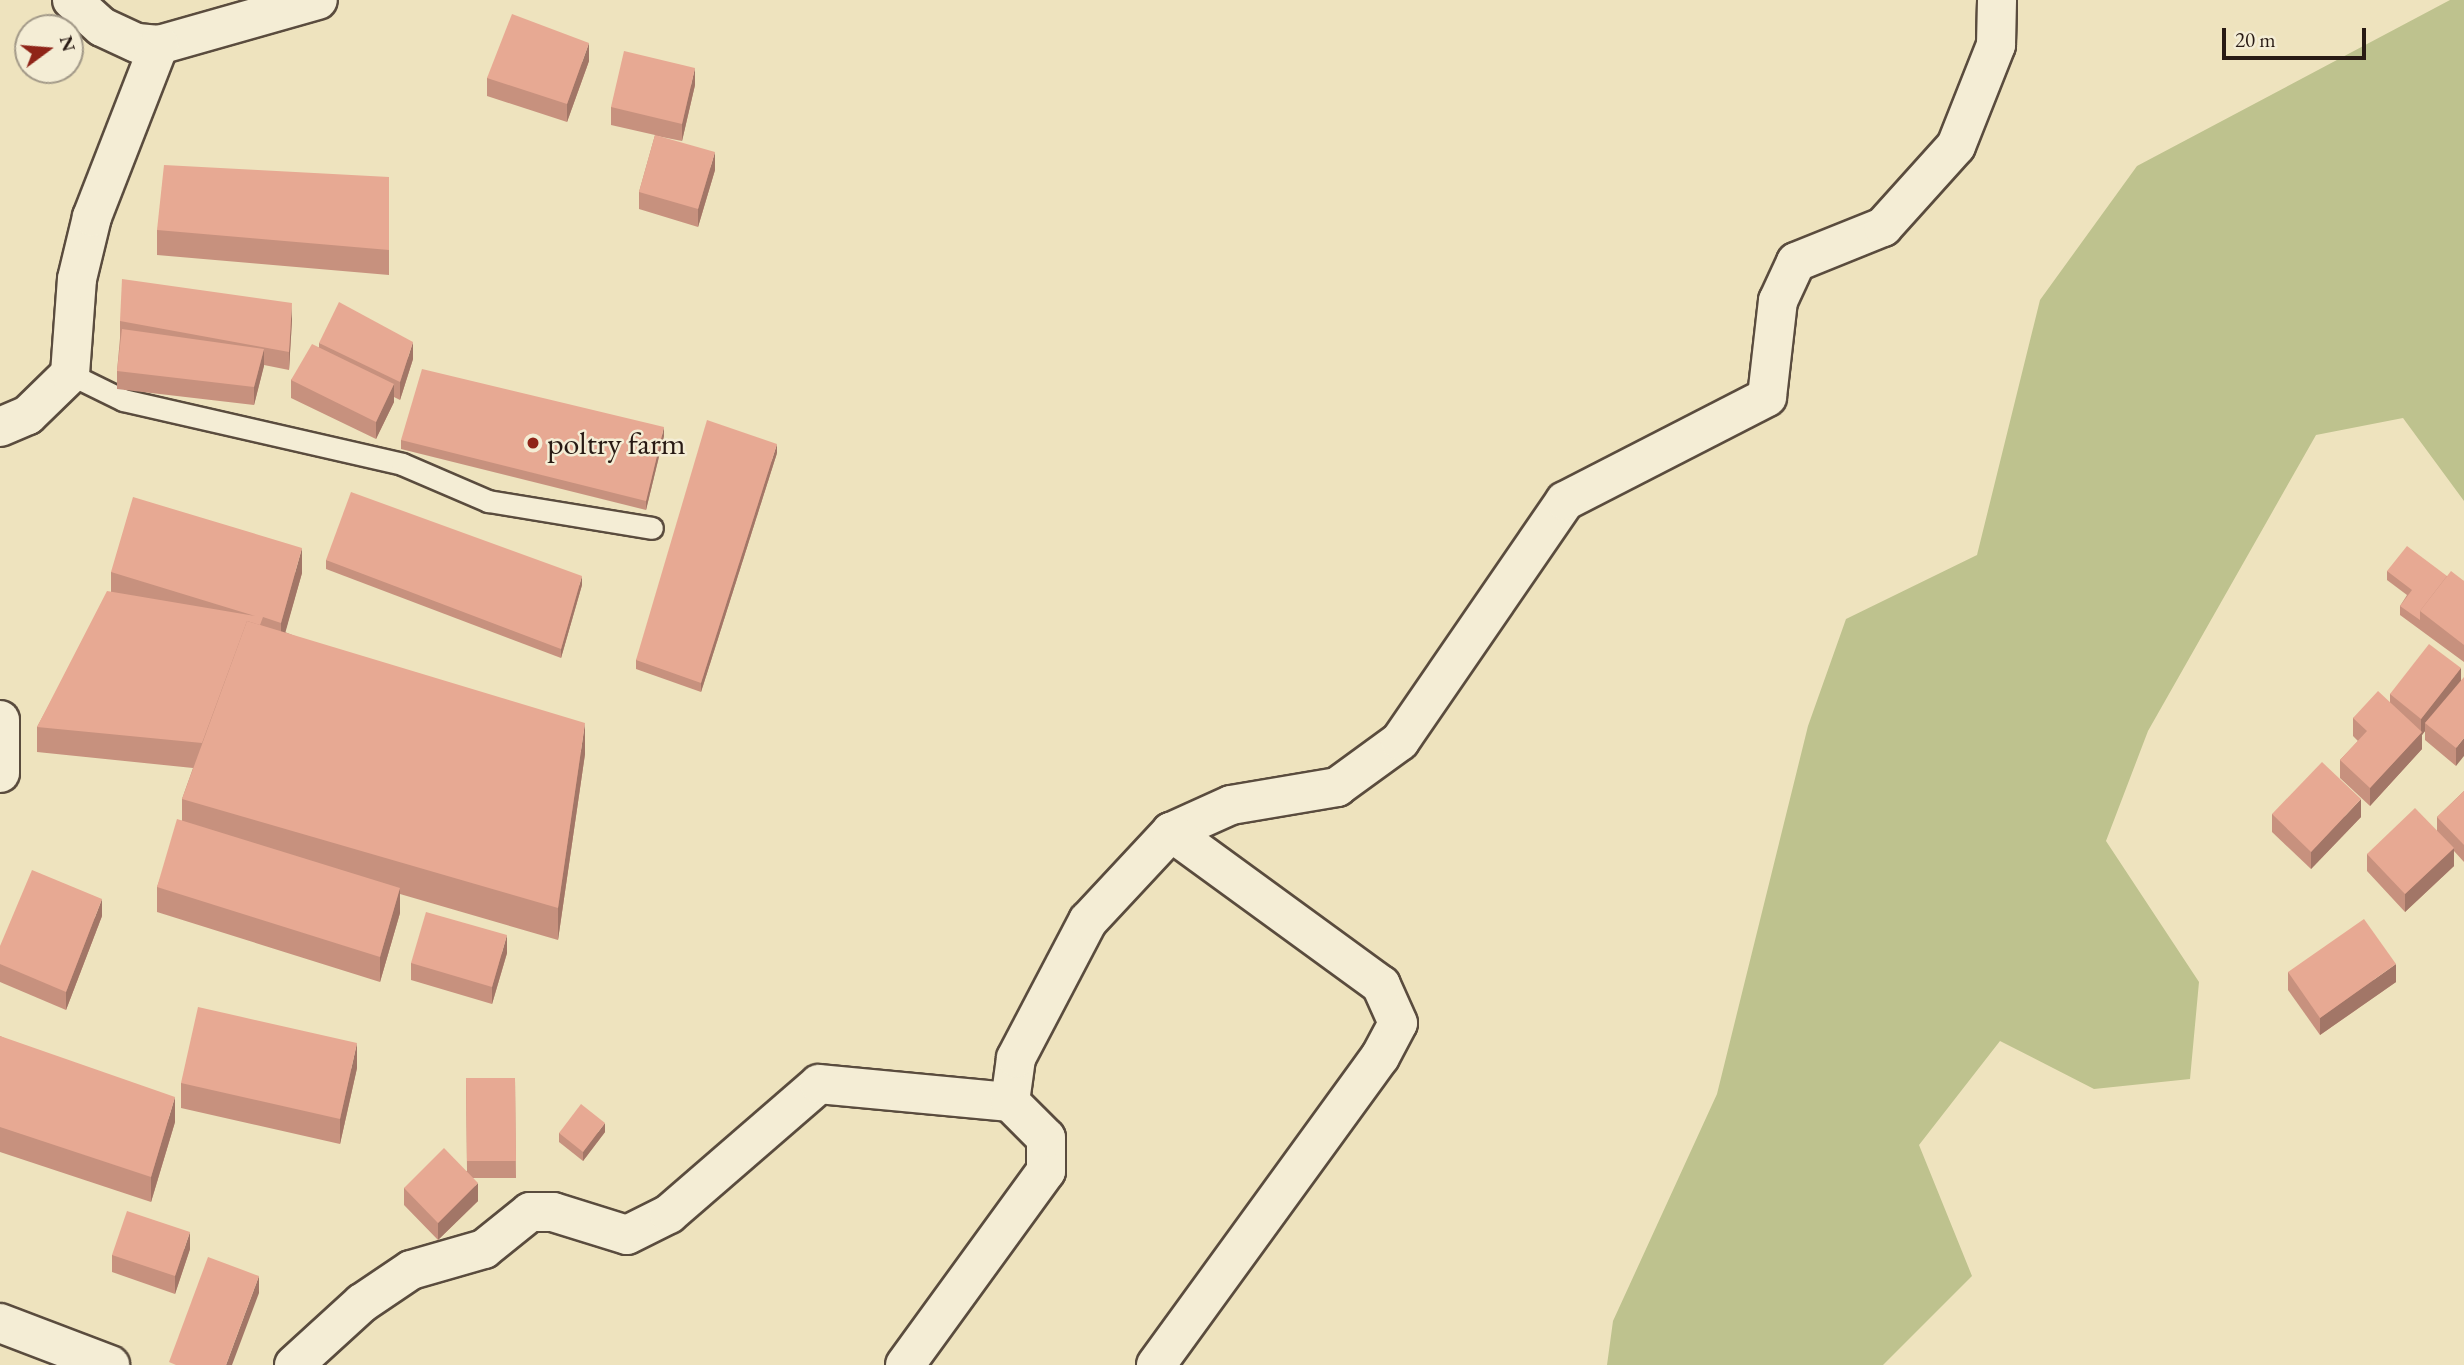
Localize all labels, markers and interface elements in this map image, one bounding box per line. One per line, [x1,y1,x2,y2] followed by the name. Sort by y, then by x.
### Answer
[14,14,84,84] north arrow
[2226,14,2370,58] scale bar
[2235,26,2276,53] text: 20 m
[54,33,82,54] text: N
[547,424,686,462] place label: poltry farm
[525,435,541,451] marker: poltry farm

